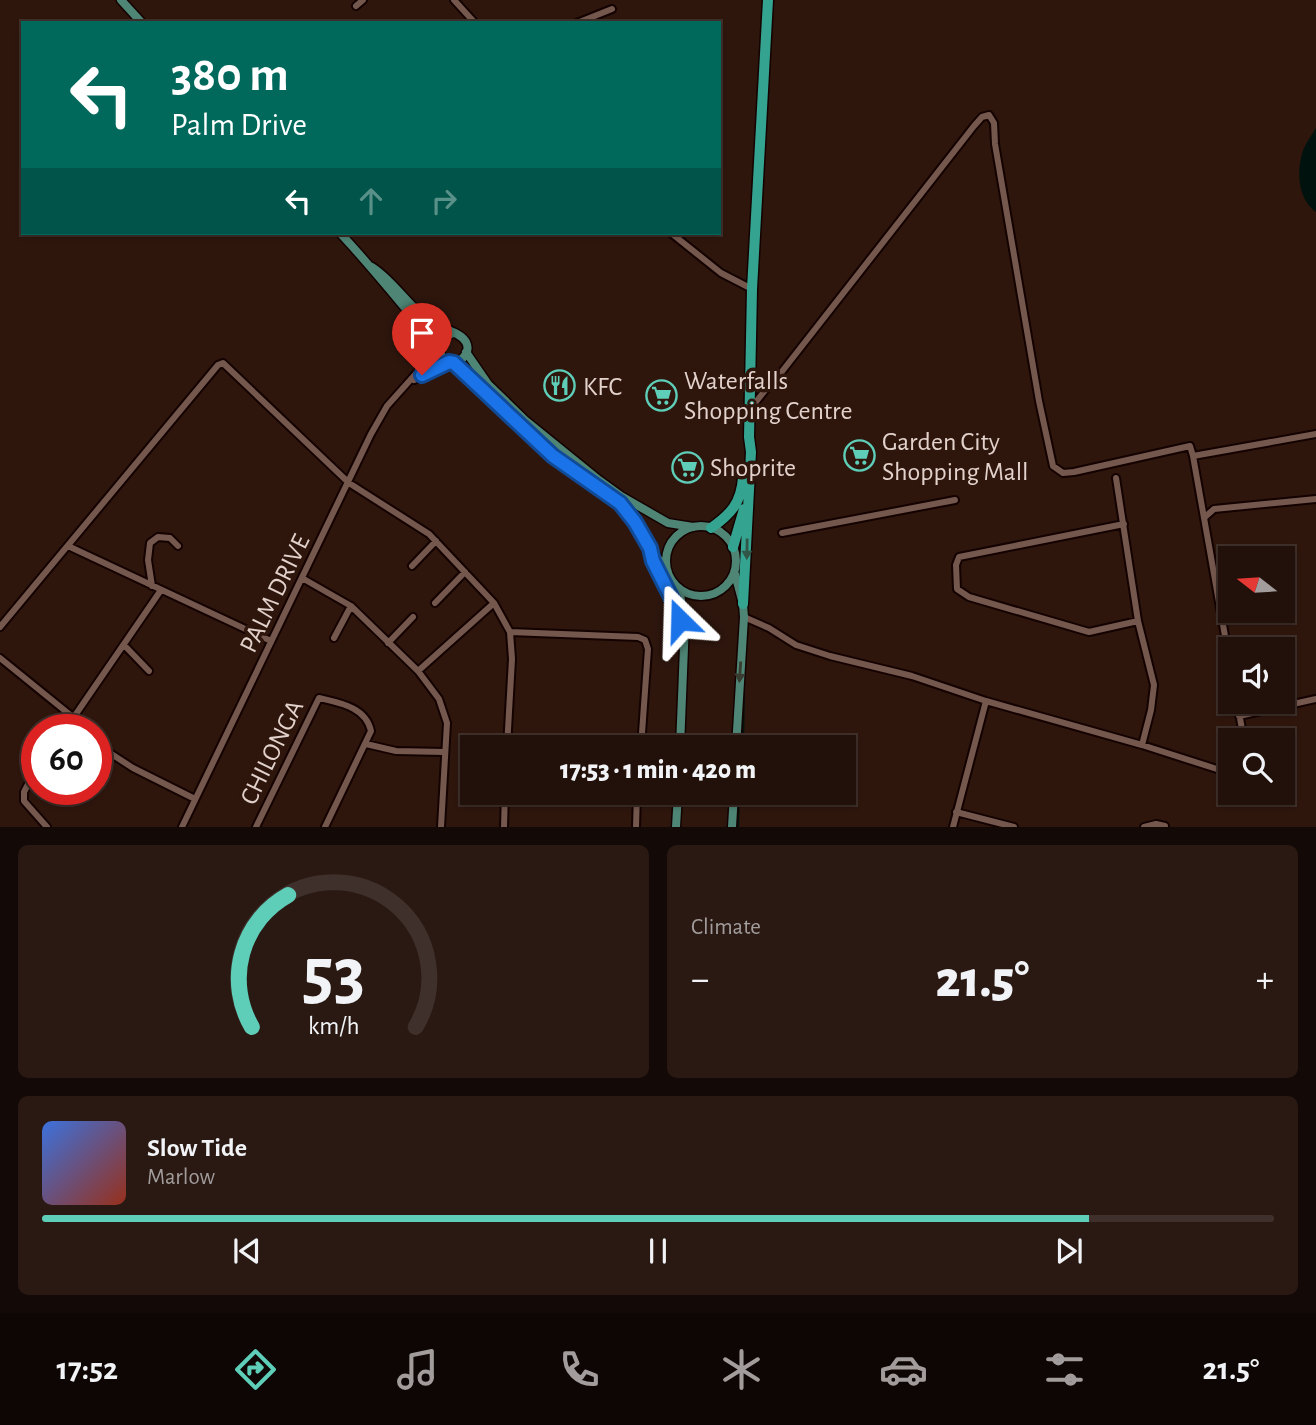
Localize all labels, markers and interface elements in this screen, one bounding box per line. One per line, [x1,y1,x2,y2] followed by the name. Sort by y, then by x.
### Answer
[56,49,147,140] icon: left
[171,51,289,100] text: 380 m
[171,109,307,141] text: Palm Drive
[279,182,317,220] icon: left
[352,182,390,220] icon: ahead
[425,182,463,220] icon: right
[392,303,452,375] pin
[403,314,441,352] icon: arrive
[684,368,852,424] place label: Waterfalls Shopping Centre
[543,369,577,403] restaurant icon: KFC
[583,374,622,400] place label: KFC
[644,378,678,412] supermarket icon: Waterfalls Shopping Centre
[882,429,1029,485] place label: Garden City Shopping Mall
[842,439,876,473] supermarket icon: Garden City Shopping Mall
[670,450,704,484] supermarket icon: Shoprite
[710,455,796,481] place label: Shoprite
[235,530,315,657] street label: PALM DRIVE
[741,539,753,561] one-way arrow
[1218,546,1295,623] north arrow
[1218,546,1295,805] map controls
[643,583,717,657] position arrow
[1218,637,1295,714] button: sound
[735,662,746,684] one-way arrow
[236,696,308,809] street label: CHILONGA
[21,714,112,805] speed limit sign: 60
[1218,728,1295,805] button: search
[560,757,756,783] text: 17:53 · 1 min · 420 m
[691,916,761,939] text: Climate
[302,940,365,1013] text: 53
[936,954,1029,1006] text: 21.5°
[691,961,709,999] text: −
[1256,961,1274,999] text: +
[308,1014,359,1039] text: km/h
[147,1135,247,1161] text: Slow Tide
[147,1166,215,1189] text: Marlow
[228,1232,266,1270] icon: previous
[639,1232,677,1270] icon: pause
[1050,1232,1088,1270] icon: next
[231,1345,280,1394] icon: directions
[393,1345,442,1394] icon: music
[555,1345,604,1394] icon: phone
[717,1345,766,1394] icon: climate
[879,1345,928,1394] icon: car
[1040,1345,1089,1394] icon: filters
[56,1353,118,1385] text: 17:52
[1202,1353,1260,1385] text: 21.5°

